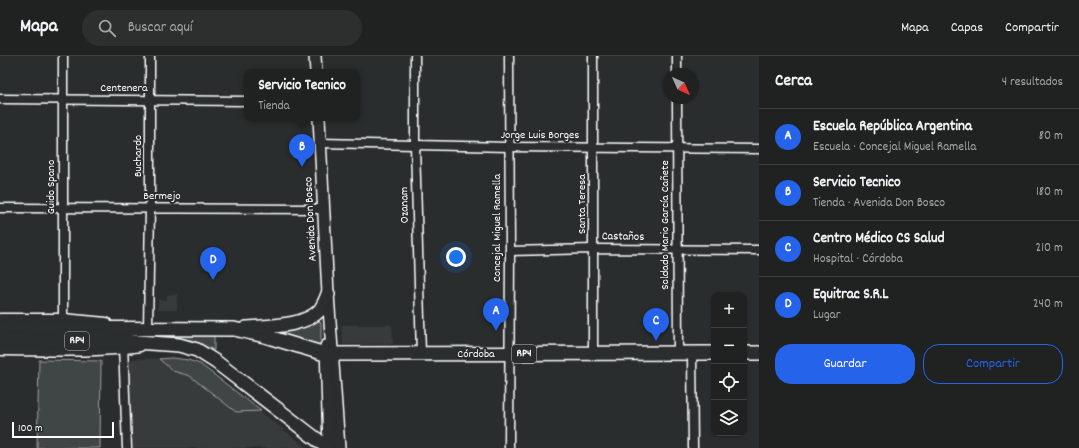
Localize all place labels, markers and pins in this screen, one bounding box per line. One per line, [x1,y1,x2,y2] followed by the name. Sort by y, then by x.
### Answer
[289,134,315,167] pin: B
[200,247,226,280] pin: D
[483,298,509,331] pin: A
[643,308,669,341] pin: C

